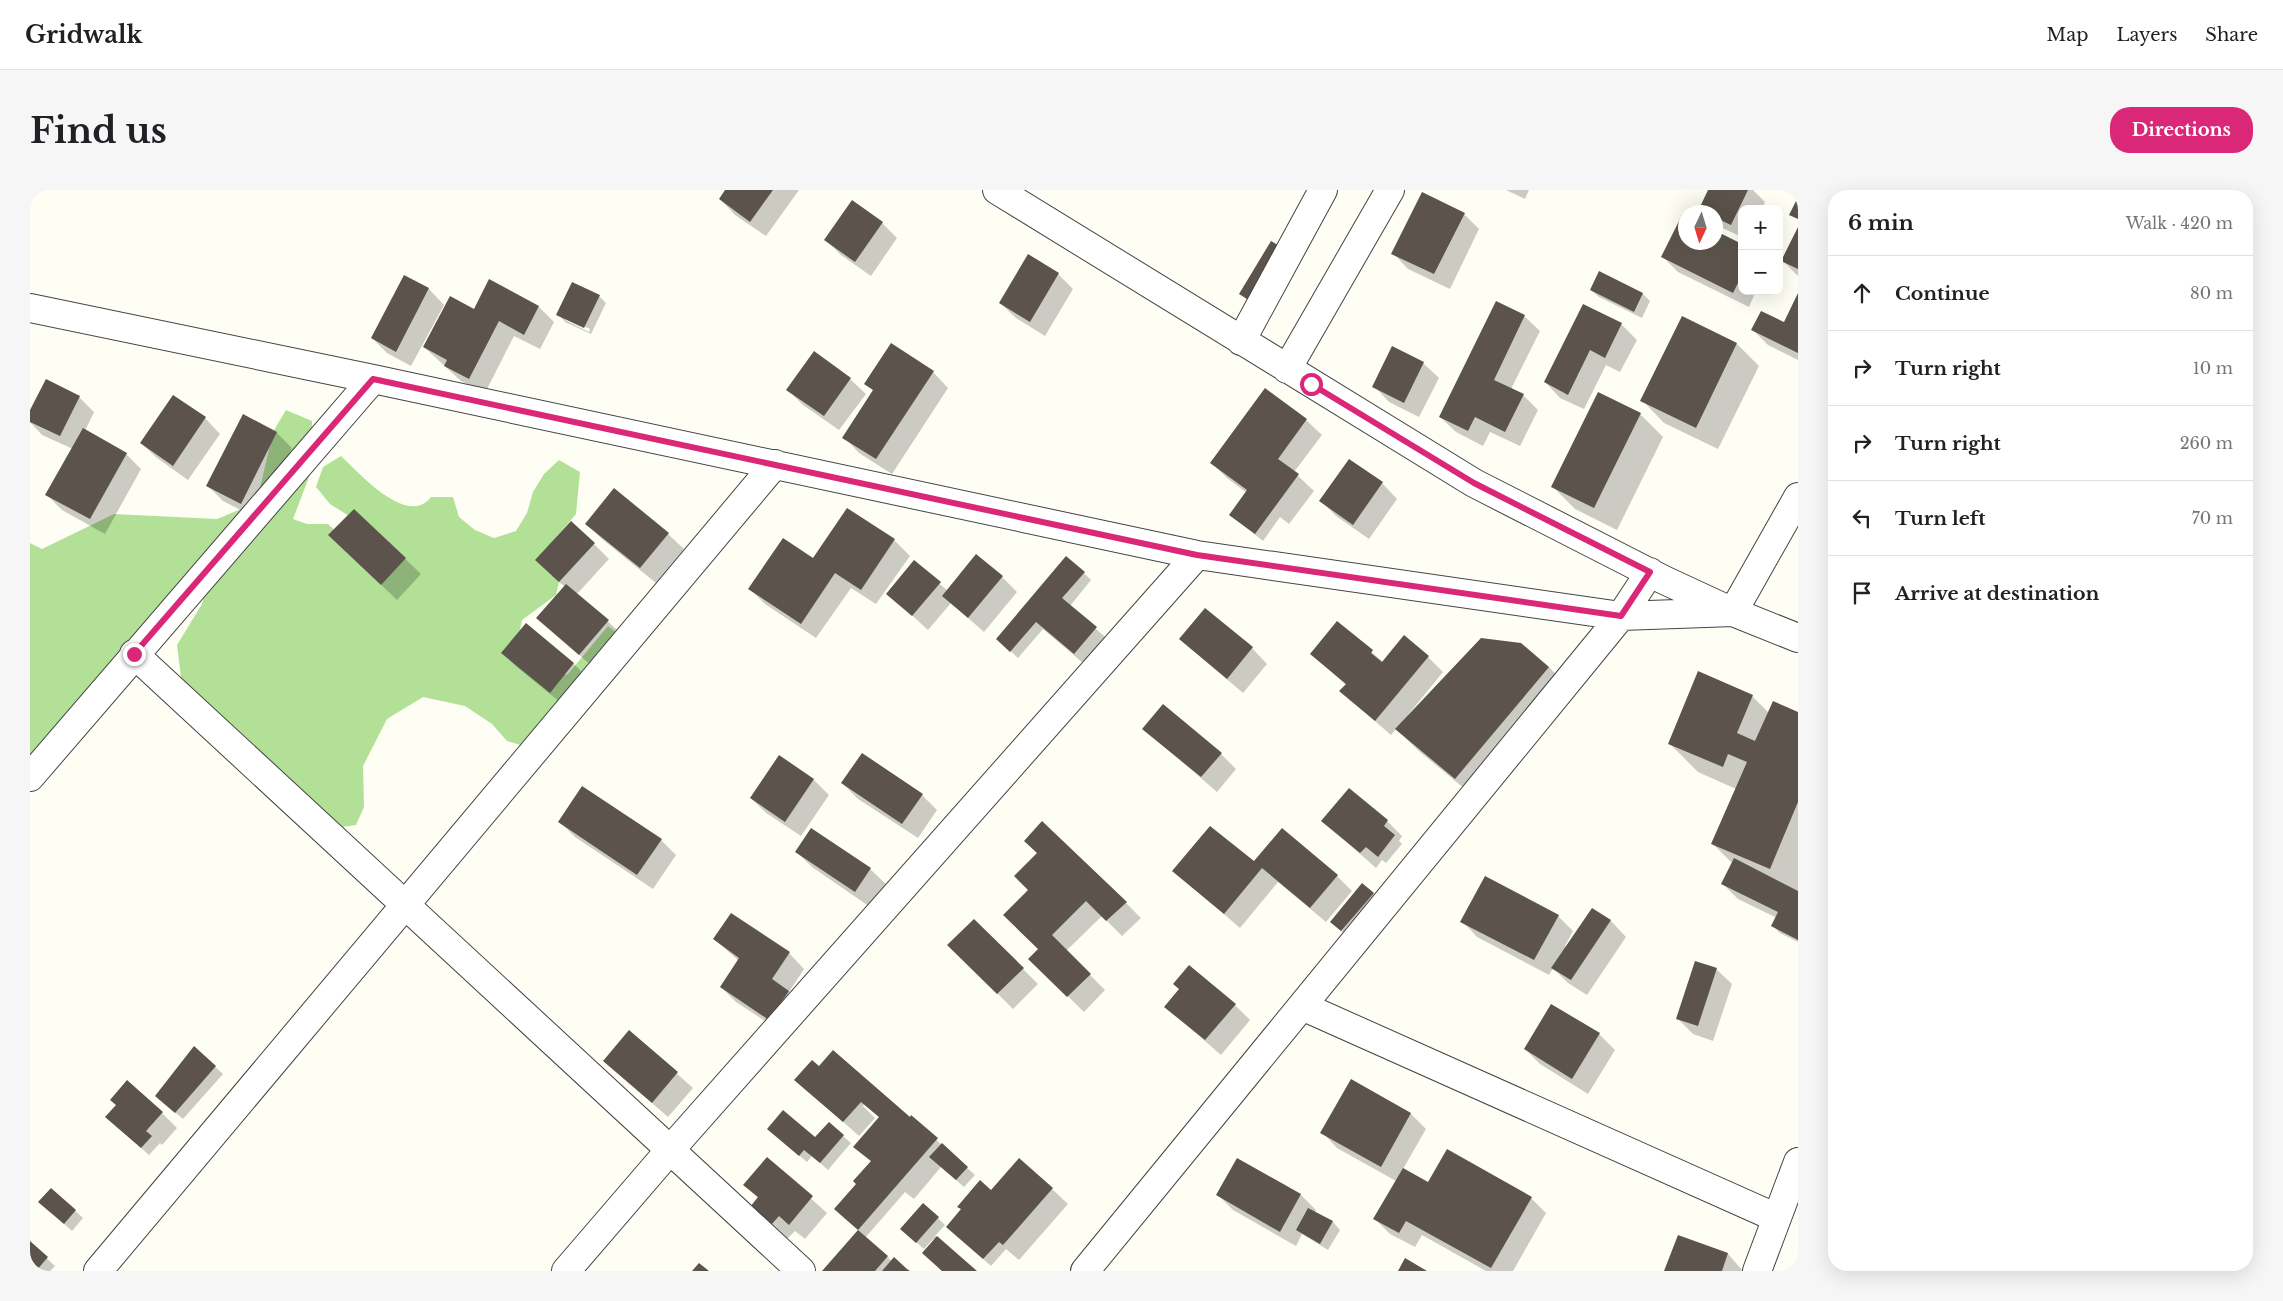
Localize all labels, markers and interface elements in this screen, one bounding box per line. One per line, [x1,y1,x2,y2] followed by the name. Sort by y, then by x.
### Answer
[25,20,142,49] text: Gridwalk
[2047,24,2088,46] text: Map
[2116,24,2177,46] text: Layers
[2205,24,2258,46] text: Share
[2110,107,2253,153] button: Directions
[30,109,167,152] text: Find us
[1678,205,1723,250] north arrow
[1738,205,1783,295] map controls
[1738,205,1783,250] button: +
[1848,210,1914,236] text: 6 min
[2126,213,2233,233] text: Walk · 420 m
[1738,250,1783,295] button: −
[1848,279,1876,307] icon: ahead
[1895,282,1990,305] text: Continue
[2190,283,2233,303] text: 80 m
[1848,354,1876,382] icon: right
[1895,357,2001,380] text: Turn right
[2193,358,2233,378] text: 10 m
[1300,373,1323,396] route start
[1848,429,1876,457] icon: right
[1895,432,2001,455] text: Turn right
[2180,433,2233,453] text: 260 m
[1848,504,1876,532] icon: left
[1895,507,1986,530] text: Turn left
[2192,508,2233,528] text: 70 m
[1848,579,1876,607] icon: arrive
[1895,582,2099,605] text: Arrive at destination
[123,643,146,666] route end

